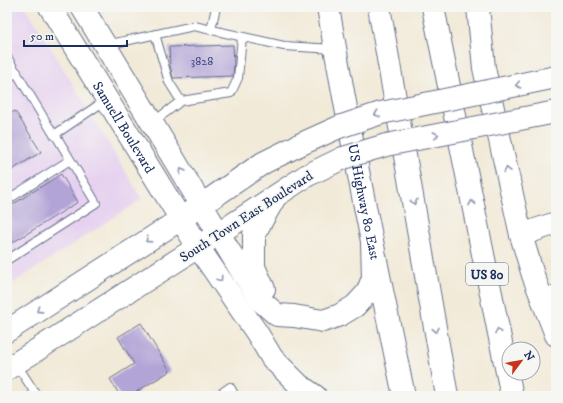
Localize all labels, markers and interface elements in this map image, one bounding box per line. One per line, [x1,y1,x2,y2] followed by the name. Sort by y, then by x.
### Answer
[24,22,127,48] scale bar
[30,29,54,44] text: 50 m
[191,54,213,69] house number: 3828
[88,78,158,177] street label: Samuell Boulevard
[515,80,521,88] one-way arrow
[374,110,381,118] one-way arrow
[433,131,439,140] one-way arrow
[343,142,384,262] street label: US Highway 80 East
[176,167,317,267] street label: South Town East Boulevard
[503,167,511,173] one-way arrow
[179,168,186,175] one-way arrow
[409,199,418,205] one-way arrow
[469,200,477,206] one-way arrow
[145,235,152,243] one-way arrow
[466,263,508,285] road number: US 80
[215,275,223,282] one-way arrow
[36,306,43,313] one-way arrow
[431,327,440,334] one-way arrow
[495,327,503,334] one-way arrow
[501,341,541,381] north arrow
[520,349,537,364] text: N

